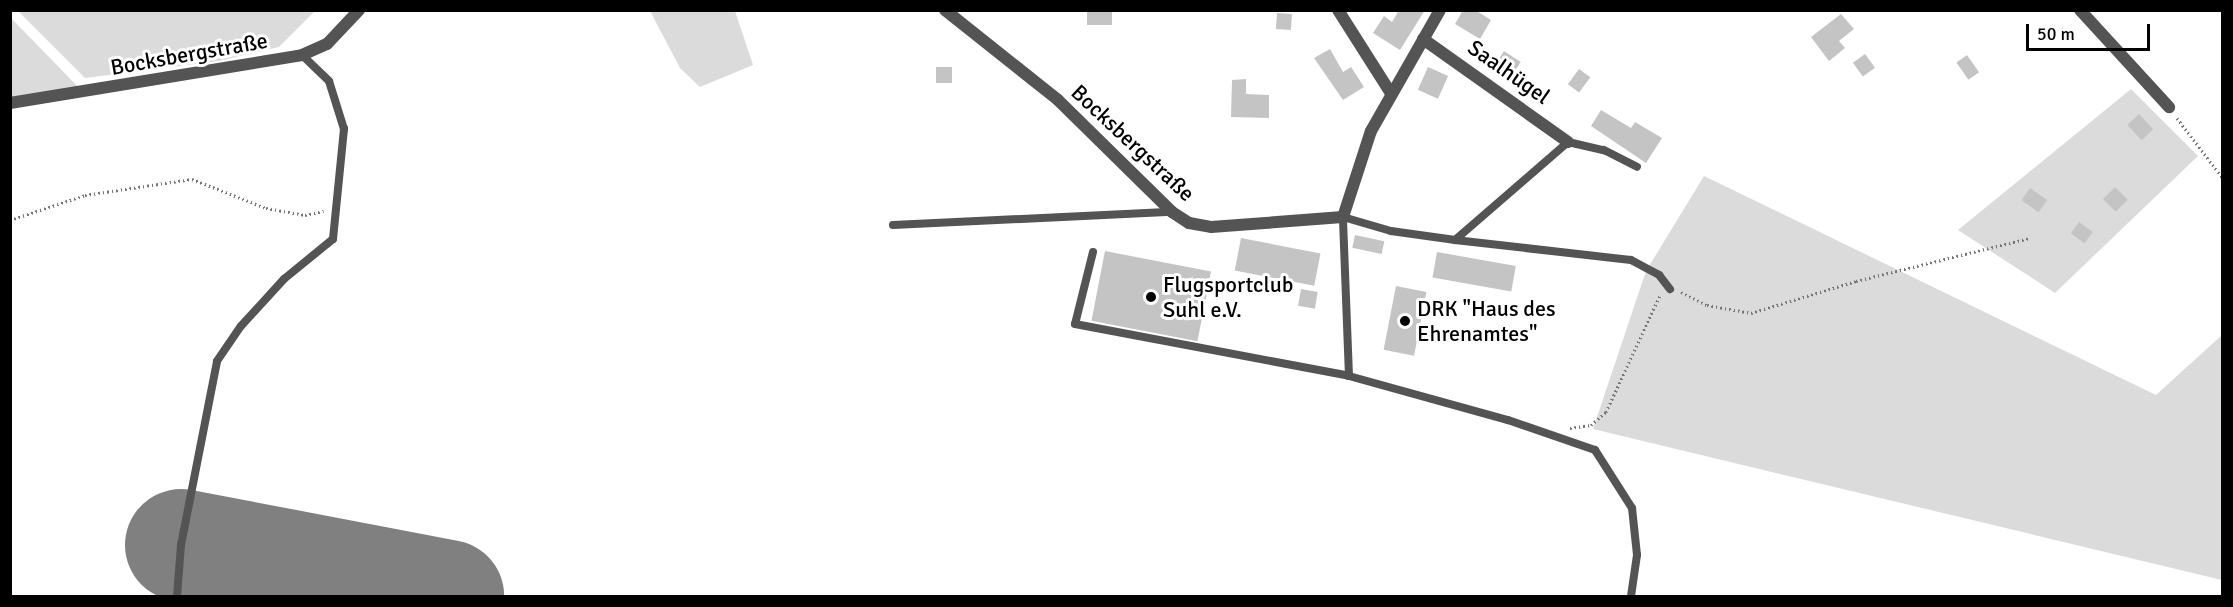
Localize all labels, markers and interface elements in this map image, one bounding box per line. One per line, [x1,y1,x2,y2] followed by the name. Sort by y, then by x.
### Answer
[2029,12,2154,50] scale bar
[2037,23,2075,45] text: 50 m
[108,27,270,81] street label: Bocksbergstraße
[1463,34,1555,110] street label: Saalhügel
[1066,79,1200,207] street label: Bocksbergstraße
[1163,271,1293,322] place label: Flugsportclub Suhl e.V.
[1144,290,1158,304] marker: Flugsportclub Suhl e.V.
[1417,295,1556,346] place label: DRK "Haus des Ehrenamtes"
[1398,314,1412,328] marker: DRK "Haus des Ehrenamtes"

